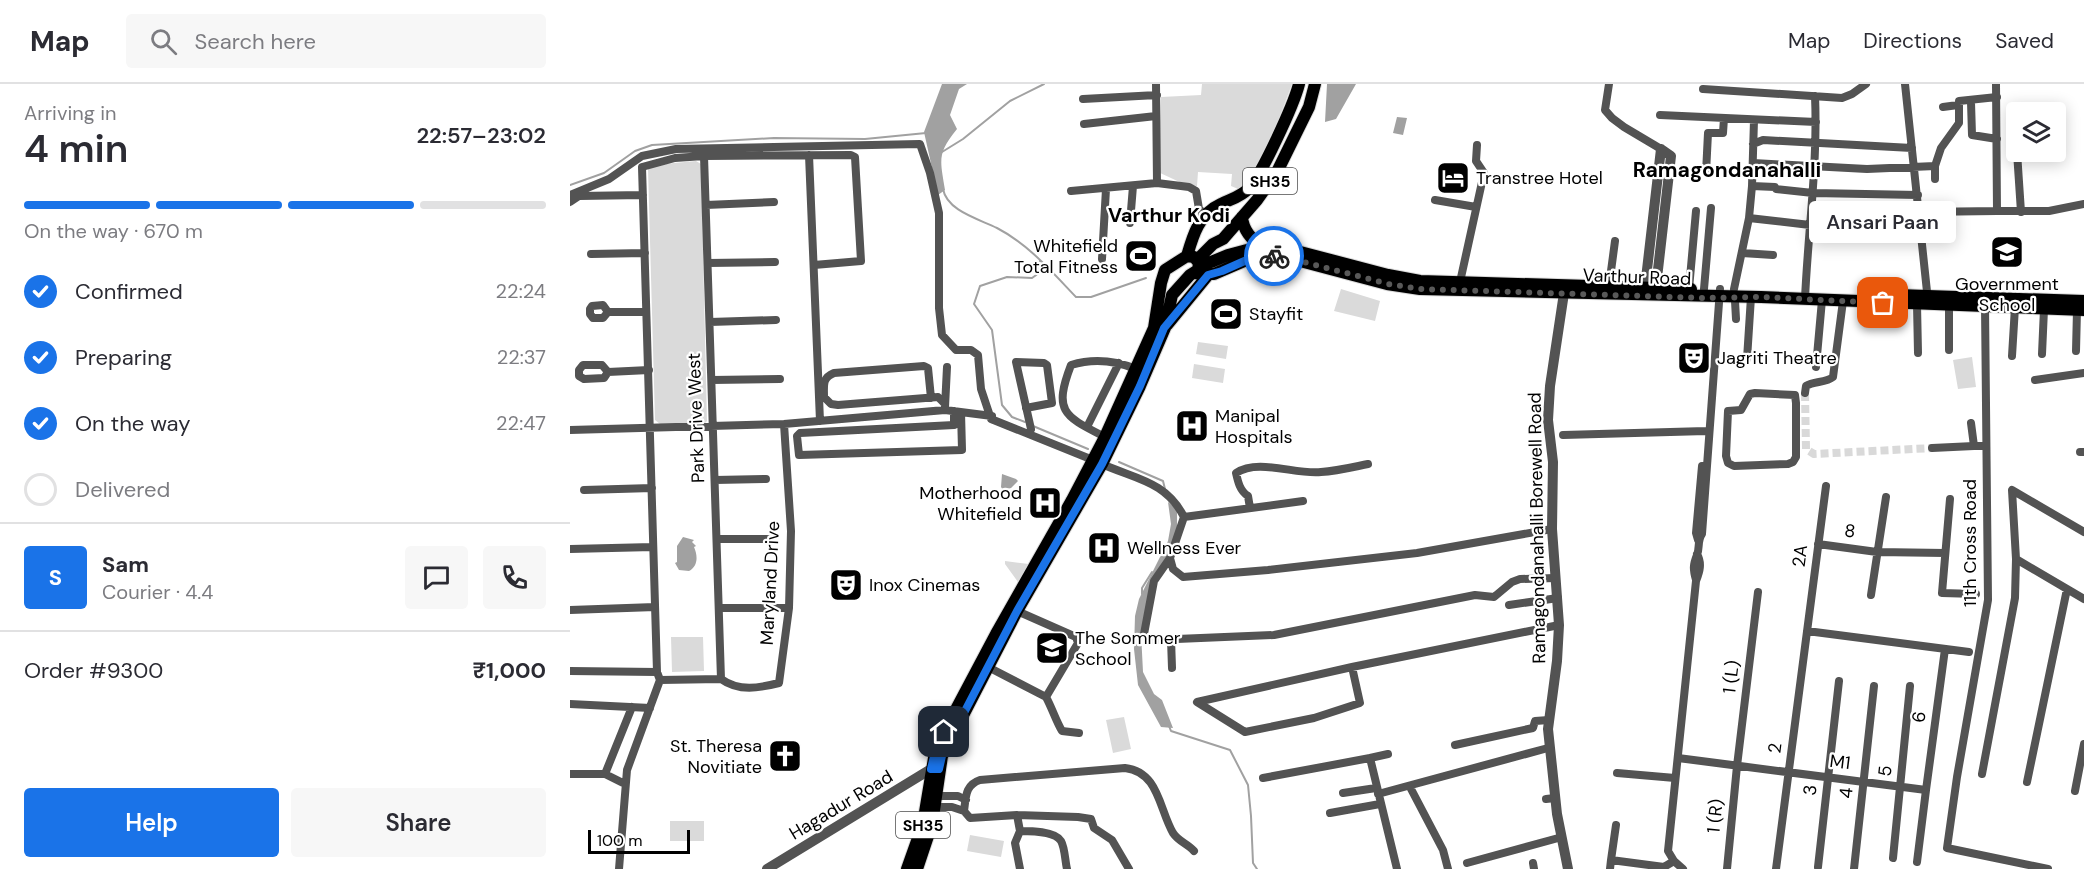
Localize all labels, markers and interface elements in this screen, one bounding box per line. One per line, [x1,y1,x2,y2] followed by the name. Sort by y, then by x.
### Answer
[126,14,546,68] search box
[30,23,90,60] text: Map
[147,25,180,58] icon: search
[195,27,316,56] text: Search here
[1788,27,1830,55] text: Map
[1863,27,1962,55] text: Directions
[1995,27,2054,55] text: Saved
[24,100,116,126] text: Arriving in
[2006,102,2066,162] map controls
[2006,102,2066,162] button: layers
[416,121,546,150] text: 22:57–23:02
[24,123,128,174] text: 4 min
[1633,156,1821,184] district label: Ramagondanahalli
[1435,160,1471,196] hotel icon: Transtree Hotel
[1476,166,1603,190] place label: Transtree Hotel
[1243,168,1297,194] road number: SH35
[1810,201,1956,243] callout: Ansari Paan
[1108,202,1230,228] district label: Varthur Kodi
[1826,209,1939,235] text: Ansari Paan
[24,218,203,244] text: On the way · 670 m
[1244,226,1304,286] courier
[1014,234,1118,279] place label: Whitefield Total Fitness
[1989,234,2025,270] school or university icon: Government School
[1123,238,1159,274] sports icon: Whitefield Total Fitness
[1258,240,1291,273] icon: bike
[1582,263,1692,291] street label: Varthur Road
[1955,272,2059,317] place label: Government School
[24,275,57,308] icon: check
[75,277,183,306] text: Confirmed
[1857,277,1908,328] pin
[496,278,546,304] text: 22:24
[1866,286,1899,319] icon: bag
[1208,296,1244,332] sports icon: Stayfit
[1249,302,1303,326] place label: Stayfit
[1676,340,1712,376] theatre icon: Jagriti Theatre
[24,341,57,374] icon: check
[75,343,172,372] text: Preparing
[497,344,546,370] text: 22:37
[1717,346,1837,370] place label: Jagriti Theatre
[682,353,710,483] street label: Park Drive West
[1523,392,1551,664] street label: Ramagondanahalli Borewell Road
[1215,404,1292,449] place label: Manipal Hospitals
[24,407,57,440] icon: check
[1174,408,1210,444] hospital icon: Manipal Hospitals
[75,409,190,438] text: On the way
[496,410,546,436] text: 22:47
[75,475,170,504] text: Delivered
[1958,479,1982,607] street label: 11th Cross Road
[919,481,1022,526] place label: Motherhood Whitefield
[1027,485,1063,521] hospital icon: Motherhood Whitefield
[1843,518,1857,544] street label: 8
[755,520,785,646] street label: Maryland Drive
[1086,530,1122,566] hospital icon: Wellness Ever
[1127,536,1242,560] place label: Wellness Ever
[1787,543,1813,569] street label: 2A
[405,546,468,609] button: chat
[483,546,546,609] button: phone
[102,550,149,579] text: Sam
[49,563,62,592] text: S
[828,567,864,603] theatre icon: Inox Cinemas
[869,573,980,597] place label: Inox Cinemas
[102,579,213,605] text: Courier · 4.4
[1075,626,1181,671] place label: The Sommer School
[1034,630,1070,666] school or university icon: The Sommer School
[24,656,163,685] text: Order #9300
[473,656,546,685] text: ₹1,000
[1717,659,1745,695] street label: 1 (L)
[918,706,969,757] pin
[1906,710,1932,724] street label: 6
[927,715,960,748] icon: home
[670,734,762,779] place label: St. Theresa Novitiate
[767,738,803,774] church icon: St. Theresa Novitiate
[1762,741,1788,755] street label: 2
[1828,749,1852,775] street label: M1
[1872,764,1898,778] street label: 5
[785,765,897,845] street label: Hagadur Road
[1798,783,1822,797] street label: 3
[1833,786,1859,800] street label: 4
[24,788,279,857] button: Help
[291,788,546,857] button: Share
[1701,798,1729,834] street label: 1 (R)
[896,812,950,838] road number: SH35
[588,827,690,854] scale bar
[597,830,642,851] text: 100 m

